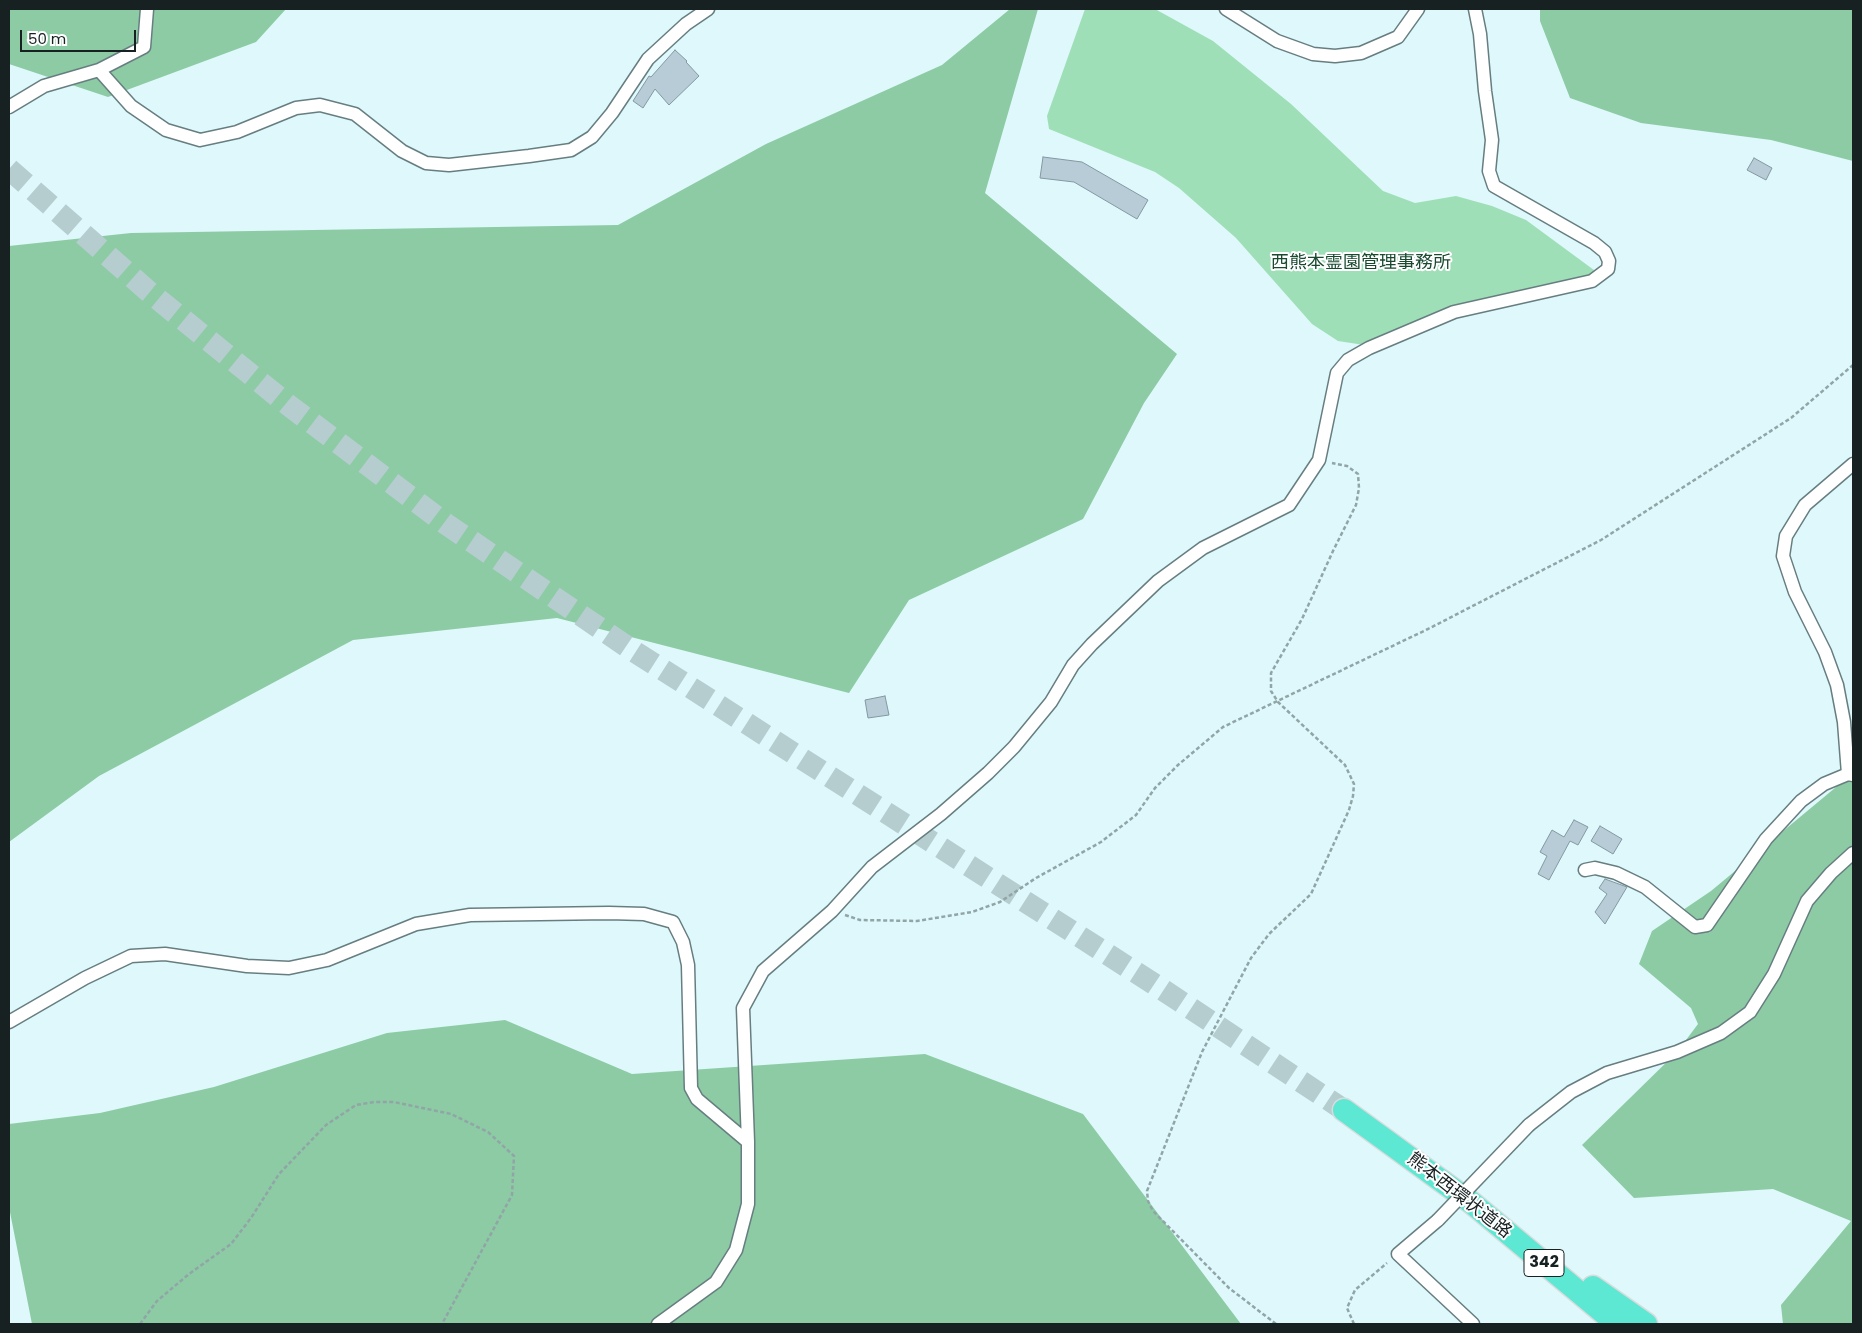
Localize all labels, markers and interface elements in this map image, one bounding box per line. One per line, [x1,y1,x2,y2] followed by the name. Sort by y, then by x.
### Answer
[22,20,139,52] scale bar
[28,28,66,49] text: 50 m
[1271,252,1451,274] park label: 西熊本霊園管理事務所
[1403,1149,1515,1243] street label: 熊本西環状道路
[1524,1250,1564,1276] road number: 342

